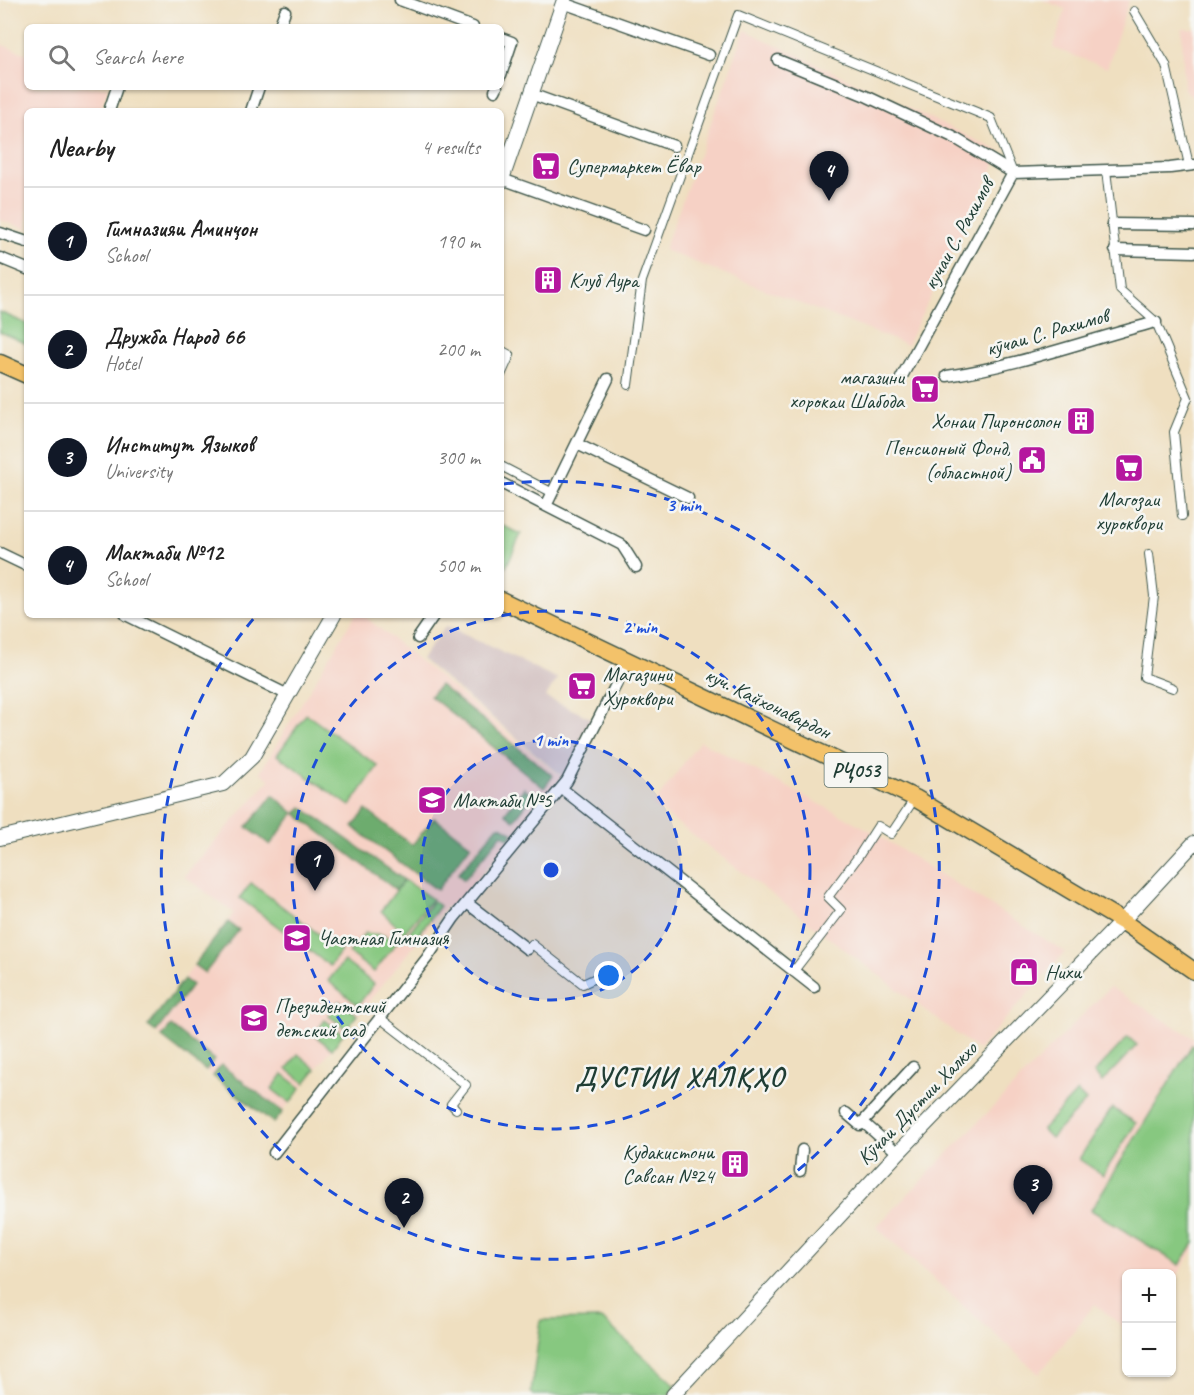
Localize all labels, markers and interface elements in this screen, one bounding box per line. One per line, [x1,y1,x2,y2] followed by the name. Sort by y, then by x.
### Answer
[24,24,504,90] search box
[45,41,78,74] icon: search
[93,43,183,71] text: Search here
[48,131,113,164] text: Nearby
[421,135,480,160] text: 4 results
[530,150,562,182] supermarket icon: Супермаркет Ёвар
[810,152,848,201] pin: 4
[567,153,702,179] place label: Супермаркет Ёвар
[917,170,1002,294] street label: кучаи С. Рахимов
[105,215,257,243] text: Гимназияи Аминҷон
[63,229,72,254] text: 1
[437,229,480,254] text: 190 m
[105,243,148,268] text: School
[532,264,564,296] building icon: Клуб Аура
[569,267,641,293] place label: Клуб Аура
[983,301,1116,362] street label: кӯчаи С. Рахимов
[105,323,244,351] text: Дружба Народ 66
[63,337,72,362] text: 2
[437,337,480,362] text: 200 m
[105,351,140,376] text: Hotel
[790,364,906,414] place label: магазини хорокаи Шабода
[909,373,941,405] supermarket icon: магазини хорокаи Шабода
[1065,405,1097,437] building icon: Хонаи Пиронсолон
[931,408,1061,434] place label: Хонаи Пиронсолон
[105,431,254,459] text: Институт Языков
[884,435,1012,485] place label: Пенсионый Фонд, (областной)
[1016,444,1048,476] public building icon: Пенсионый Фонд, (областной)
[63,445,72,470] text: 3
[437,445,480,470] text: 300 m
[1113,452,1145,484] supermarket icon: Магозаи хуроквори
[105,459,172,484] text: University
[1096,486,1163,536] place label: Магозаи хуроквори
[667,494,702,516] text: 3 min
[105,539,223,567] text: Мактаби №12
[63,553,72,578] text: 4
[437,553,480,578] text: 500 m
[105,567,148,592] text: School
[623,616,658,638] text: 2 min
[603,661,674,711] place label: Магазини Хуроквори
[701,661,836,745] street label: куч. Кайхонавардон
[566,670,598,702] supermarket icon: Магазини Хуроквори
[534,729,569,751] text: 1 min
[824,753,888,787] road number: РҶ053
[416,784,448,816] school or university icon: Мактаби №5
[453,787,553,813] place label: Мактаби №5
[296,842,334,891] pin: 1
[541,860,561,880] centre of rings
[281,922,313,954] school or university icon: Частная Гимназия
[318,925,450,951] place label: Частная Гимназия
[1008,956,1040,988] shop icon: Нихи
[1045,959,1083,985] place label: Нихи
[594,961,623,990] your location
[275,993,387,1043] place label: Президентский детский сад
[238,1002,270,1034] school or university icon: Президентский детский сад
[851,1035,984,1170] street label: Кӯчаи Дустии Халкхо
[575,1060,787,1094] district label: ДУСТИИ ХАЛҚҲО
[623,1139,717,1189] place label: Кудакистони Савсан №24
[719,1148,751,1180] building icon: Кудакистони Савсан №24
[1014,1166,1052,1215] pin: 3
[384,1178,424,1228] pin: 2
[1122,1269,1176,1377] map controls
[1122,1269,1176,1323] button: +
[1122,1323,1176,1377] button: −

